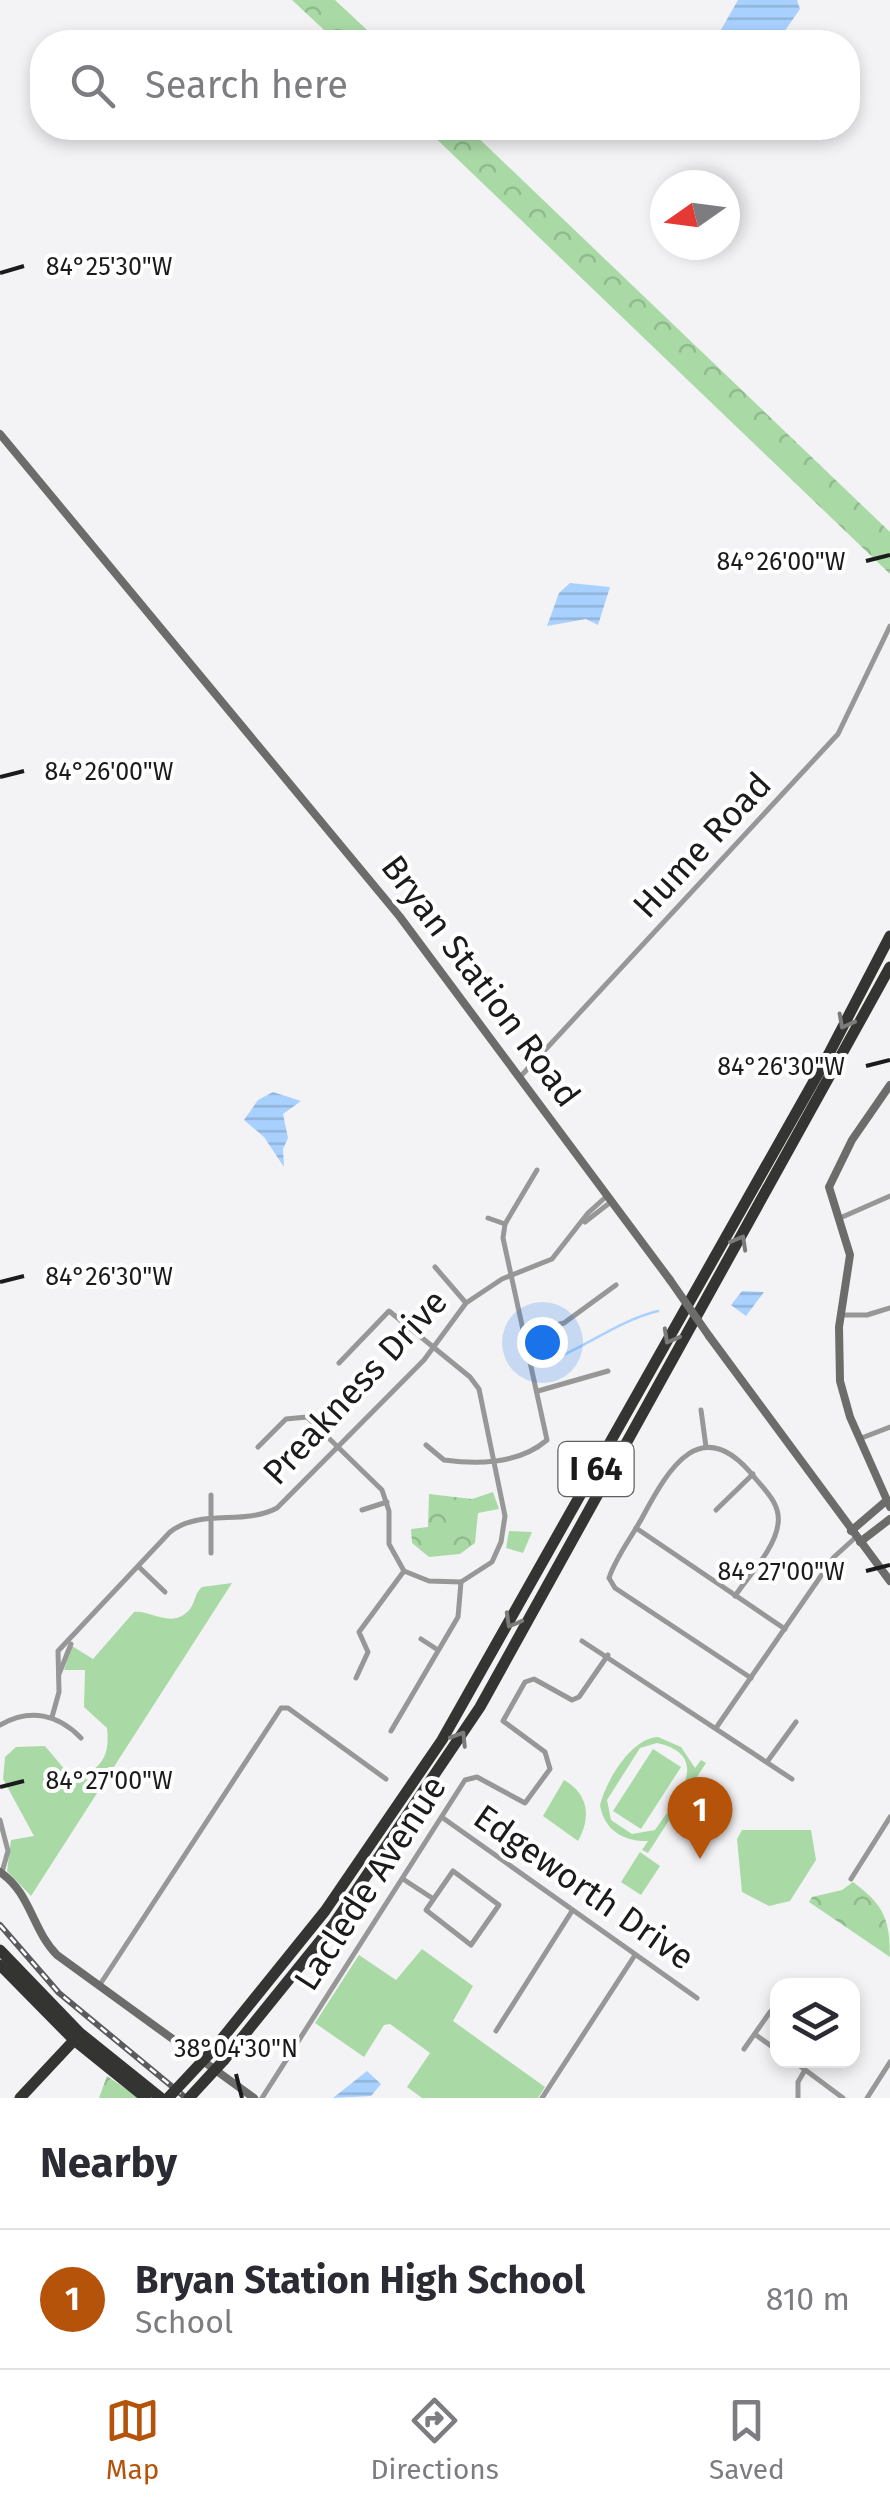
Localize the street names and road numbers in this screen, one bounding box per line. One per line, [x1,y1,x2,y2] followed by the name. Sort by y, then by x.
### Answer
[624,764,780,926] street label: Hume Road
[373,847,589,1115] street label: Bryan Station Road
[254,1281,456,1493] street label: Preakness Drive
[558,1442,634,1496] road number: I 64
[285,1768,455,1998] street label: Laclede Avenue
[466,1795,702,1979] street label: Edgeworth Drive

